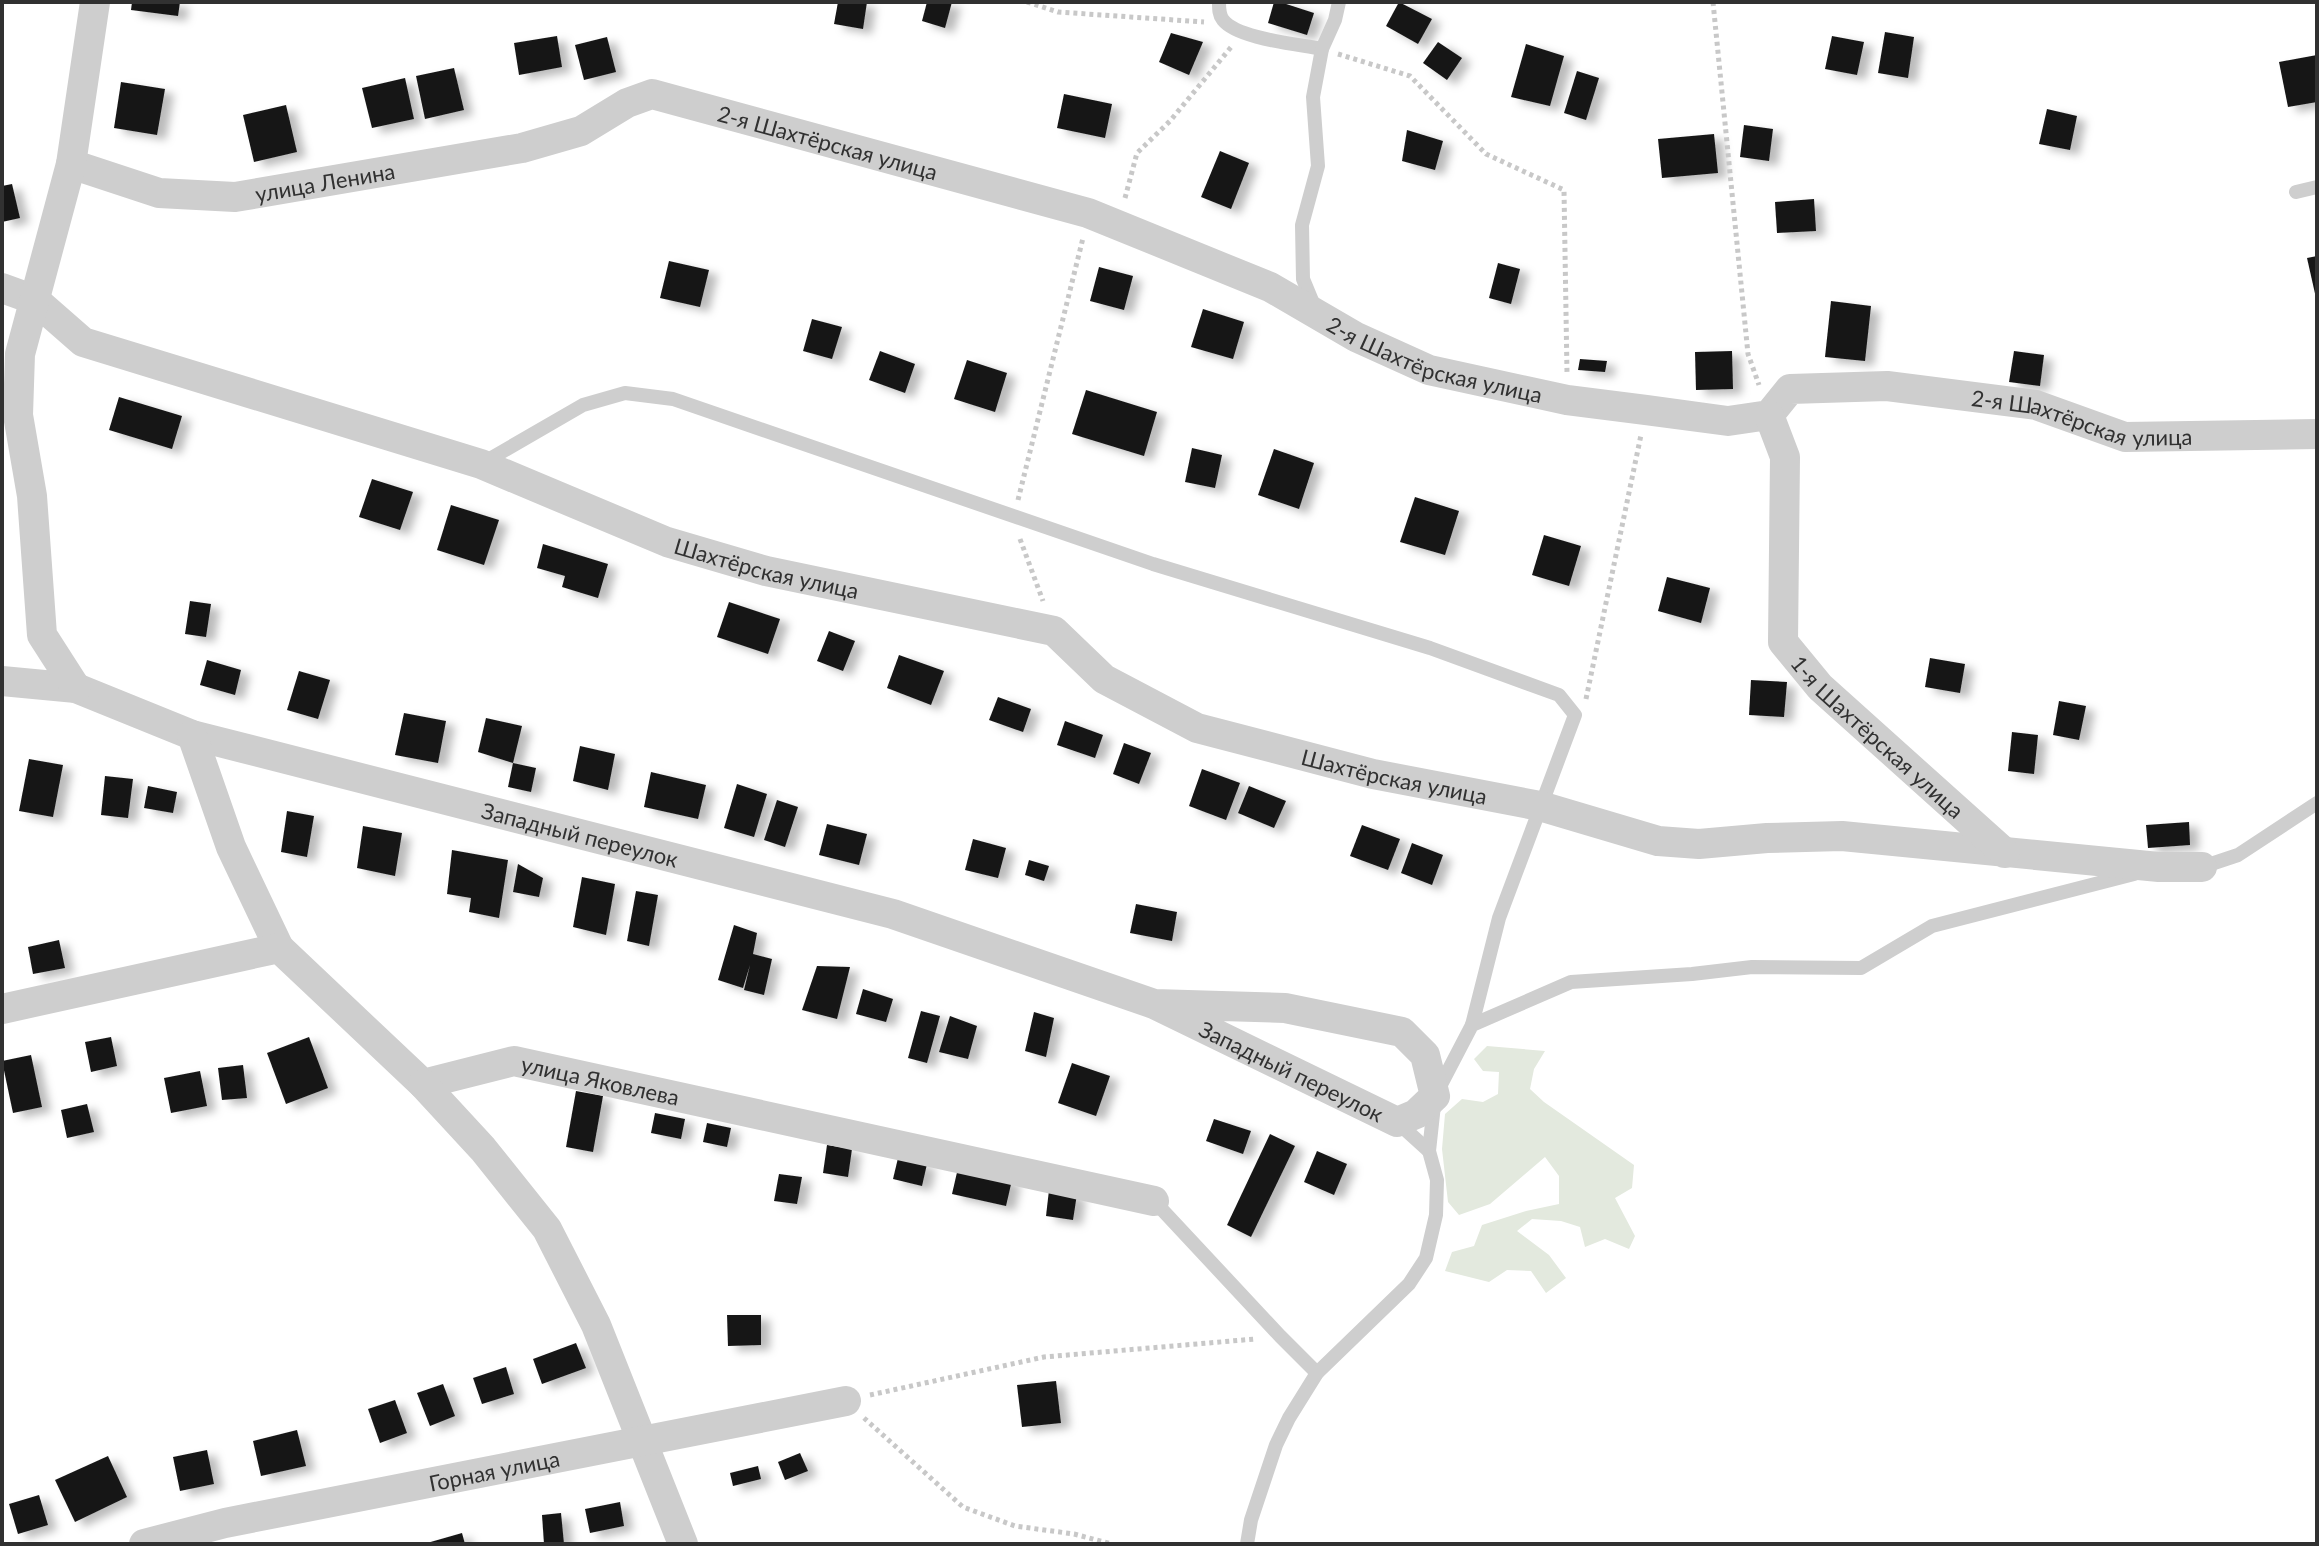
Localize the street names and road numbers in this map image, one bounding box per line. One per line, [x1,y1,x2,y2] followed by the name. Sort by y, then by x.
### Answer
[715,99,941,185] street label: 2-я Шахтёрская улица
[253,156,397,207] street label: улица Ленина
[1322,310,1545,408] street label: 2-я Шахтёрская улица
[1970,383,2193,450] street label: 2-я Шахтёрская улица
[671,531,861,604] street label: Шахтёрская улица
[1786,649,1970,823] street label: 1-я Шахтёрская улица
[1299,742,1490,809] street label: Шахтёрская улица
[479,796,682,872] street label: Западный переулок
[1195,1015,1389,1127] street label: Западный переулок
[519,1050,682,1110] street label: улица Яковлева
[426,1444,562,1496] street label: Горная улица

